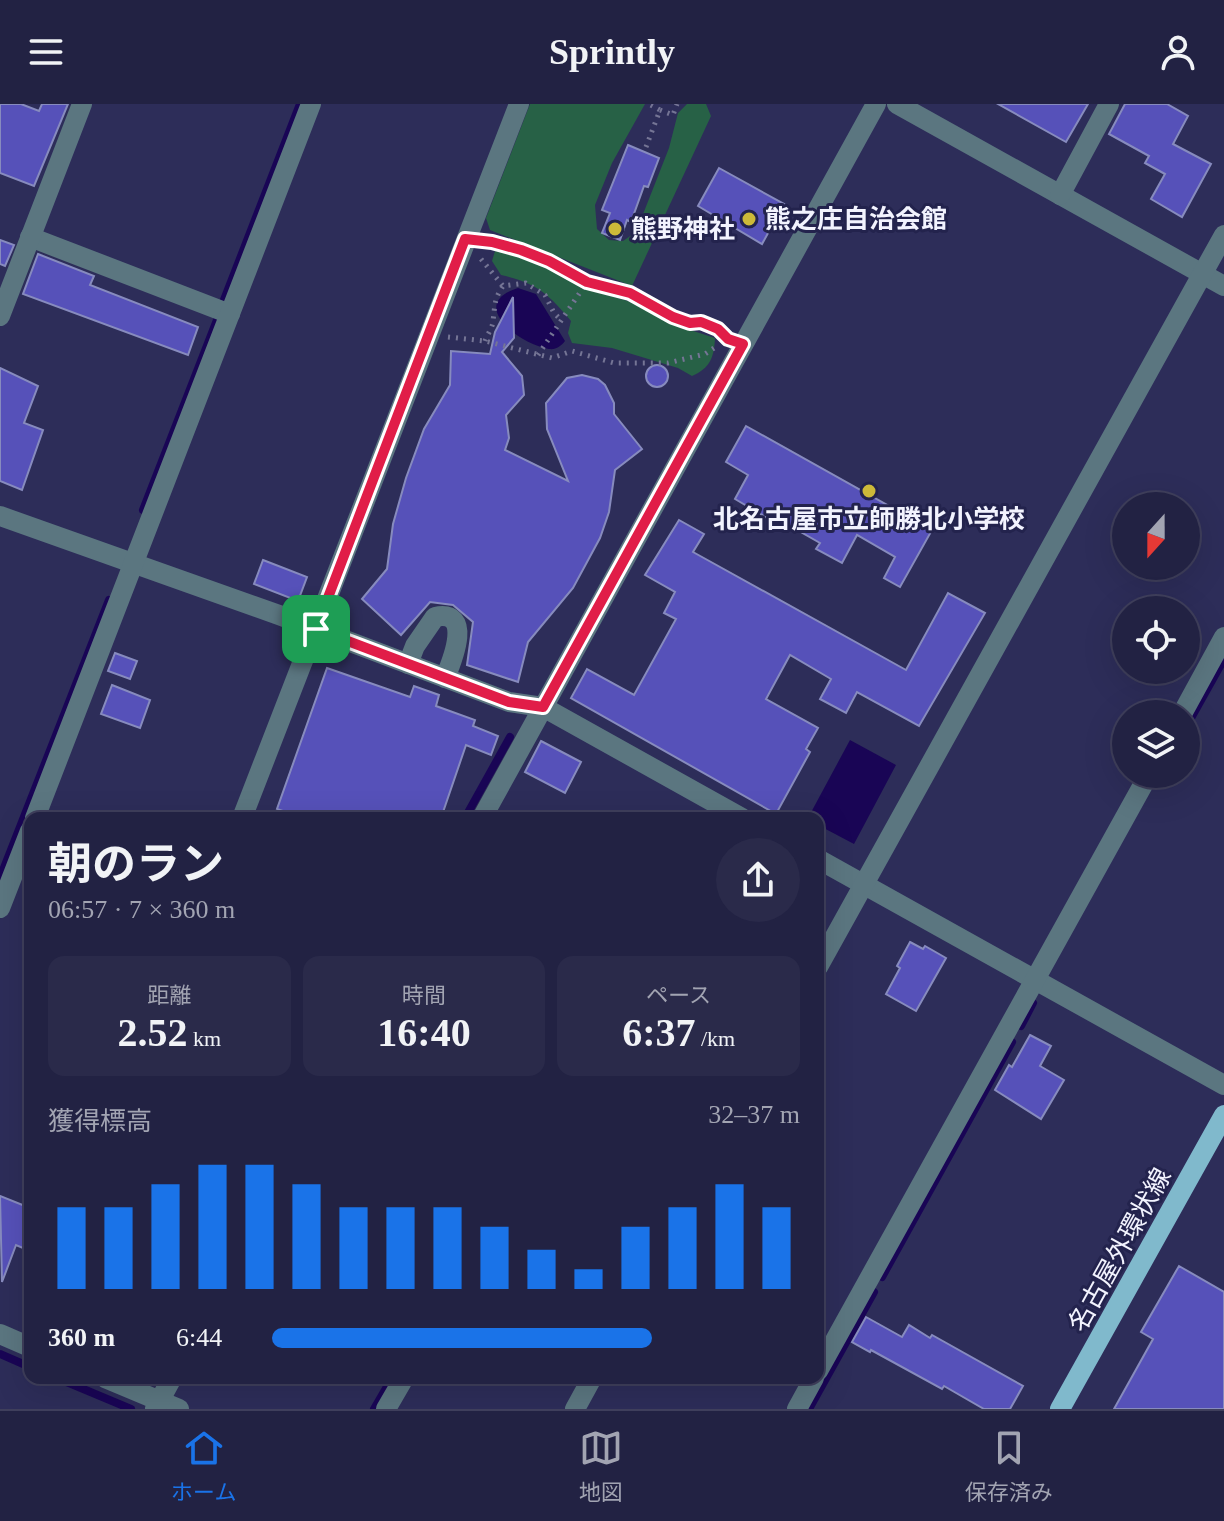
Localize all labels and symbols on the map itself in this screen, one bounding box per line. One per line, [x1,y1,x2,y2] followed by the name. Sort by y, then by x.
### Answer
[765,205,947,234] place label: 熊之庄自治会館
[740,210,758,228] marker: 熊之庄自治会館
[631,215,735,244] place label: 熊野神社
[606,220,624,238] marker: 熊野神社
[860,482,878,500] marker: 北名古屋市立師勝北小学校
[1112,492,1200,580] north arrow
[713,505,1025,534] place label: 北名古屋市立師勝北小学校
[282,595,350,663] pin
[1063,1163,1177,1337] street label: 名古屋外環状線

